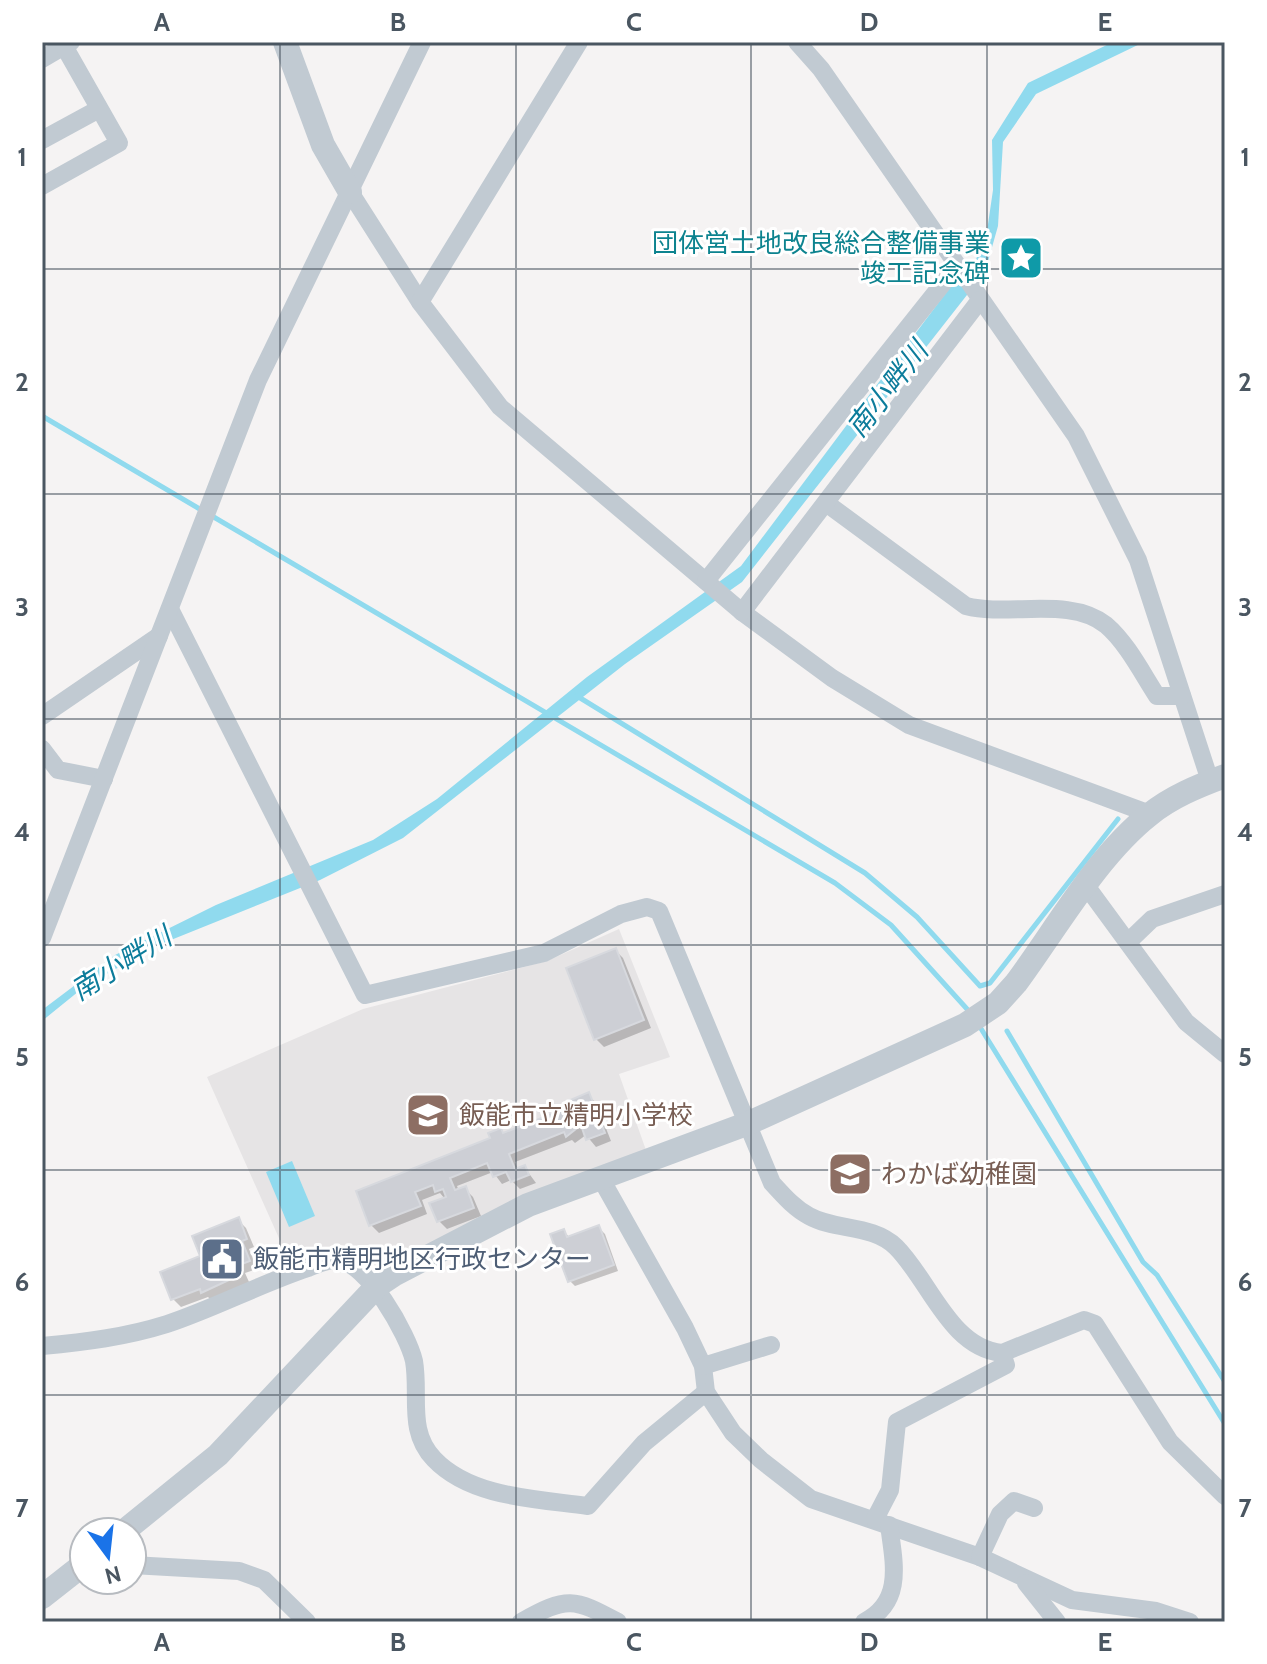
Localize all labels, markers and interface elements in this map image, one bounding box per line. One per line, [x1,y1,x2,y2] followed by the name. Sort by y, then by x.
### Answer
[154,6,171,38] text: A
[390,6,406,38] text: B
[626,6,642,38] text: C
[860,6,878,38] text: D
[1098,6,1112,38] text: E
[17,141,27,173] text: 1
[1240,141,1250,173] text: 1
[652,227,990,289] place label: 団体営土地改良総合整備事業 竣工記念碑
[997,234,1045,282] place icon: 団体営土地改良総合整備事業 竣工記念碑
[839,332,937,444] water label: 南小畔川
[15,366,29,398] text: 2
[1238,366,1252,398] text: 2
[15,591,29,623] text: 3
[1238,591,1252,623] text: 3
[14,816,30,848] text: 4
[1237,816,1253,848] text: 4
[64,917,180,1007] water label: 南小畔川
[15,1041,29,1073] text: 5
[1238,1041,1252,1073] text: 5
[404,1091,452,1139] school or university icon: 飯能市立精明小学校
[459,1099,693,1131] place label: 飯能市立精明小学校
[826,1150,874,1198] school or university icon: わかば幼稚園
[881,1158,1037,1190] place label: わかば幼稚園
[198,1235,246,1283] public building icon: 飯能市精明地区行政センター
[253,1243,591,1275] place label: 飯能市精明地区行政センター
[15,1266,29,1298] text: 6
[1238,1266,1252,1298] text: 6
[15,1492,29,1524] text: 7
[1238,1492,1252,1524] text: 7
[68,1516,148,1596] north arrow
[102,1560,124,1590] text: N
[154,1626,171,1658] text: A
[390,1626,406,1658] text: B
[626,1626,642,1658] text: C
[860,1626,878,1658] text: D
[1098,1626,1112,1658] text: E

